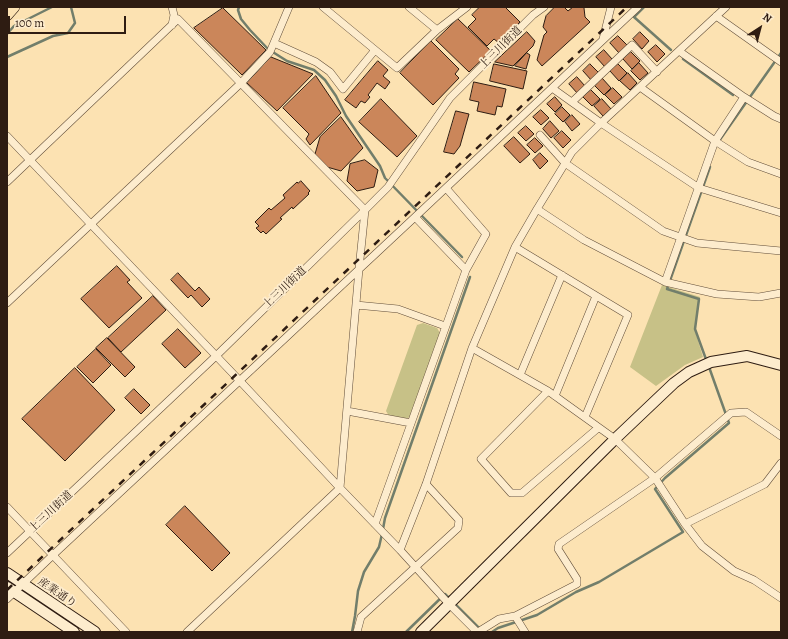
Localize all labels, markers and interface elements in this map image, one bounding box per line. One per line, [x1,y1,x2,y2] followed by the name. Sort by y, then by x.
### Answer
[10,8,128,34] scale bar
[740,8,780,48] north arrow
[760,9,775,26] text: N
[15,15,44,31] text: 100 m
[477,24,525,72] street label: 上三川街道
[261,264,309,312] street label: 上三川街道
[26,488,76,536] street label: 上三川街道
[35,575,79,611] street label: 産業通り

